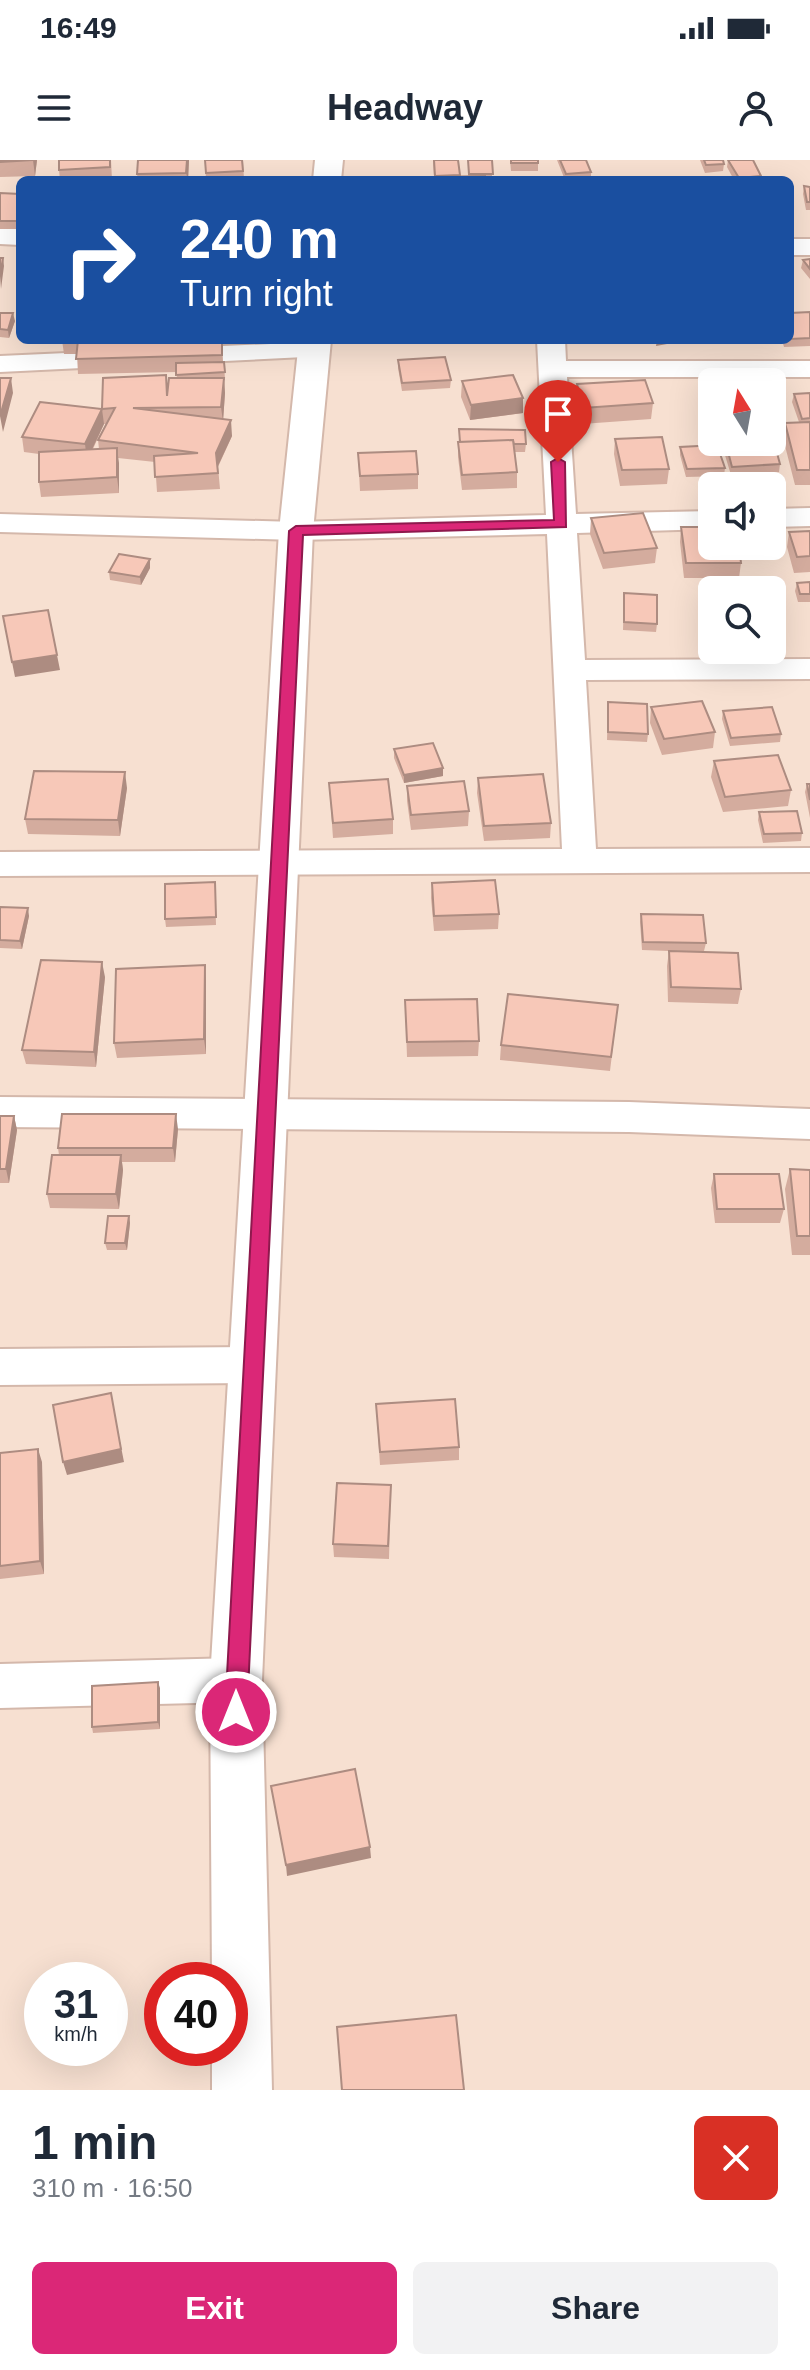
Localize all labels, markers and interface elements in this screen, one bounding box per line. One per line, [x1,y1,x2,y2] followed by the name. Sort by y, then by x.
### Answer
[40,11,117,44] text: 16:49
[32,86,76,130] icon: menu
[734,86,778,130] icon: person
[327,87,483,128] text: Headway
[180,207,339,270] text: 240 m
[48,208,152,312] icon: right
[180,273,333,314] text: Turn right
[698,368,786,456] north arrow
[698,368,786,664] map controls
[524,380,592,462] pin
[536,392,580,436] icon: arrive
[698,472,786,560] button: sound
[698,576,786,664] button: search
[194,1670,278,1754] position arrow
[144,1962,248,2066] speed limit sign: 40
[54,1982,98,2026] text: 31
[54,2023,98,2045] text: km/h
[32,2116,157,2169] text: 1 min
[694,2116,778,2200] button: close
[32,2173,192,2203] text: 310 m · 16:50
[32,2262,397,2354] button: Exit
[413,2262,778,2354] button: Share

